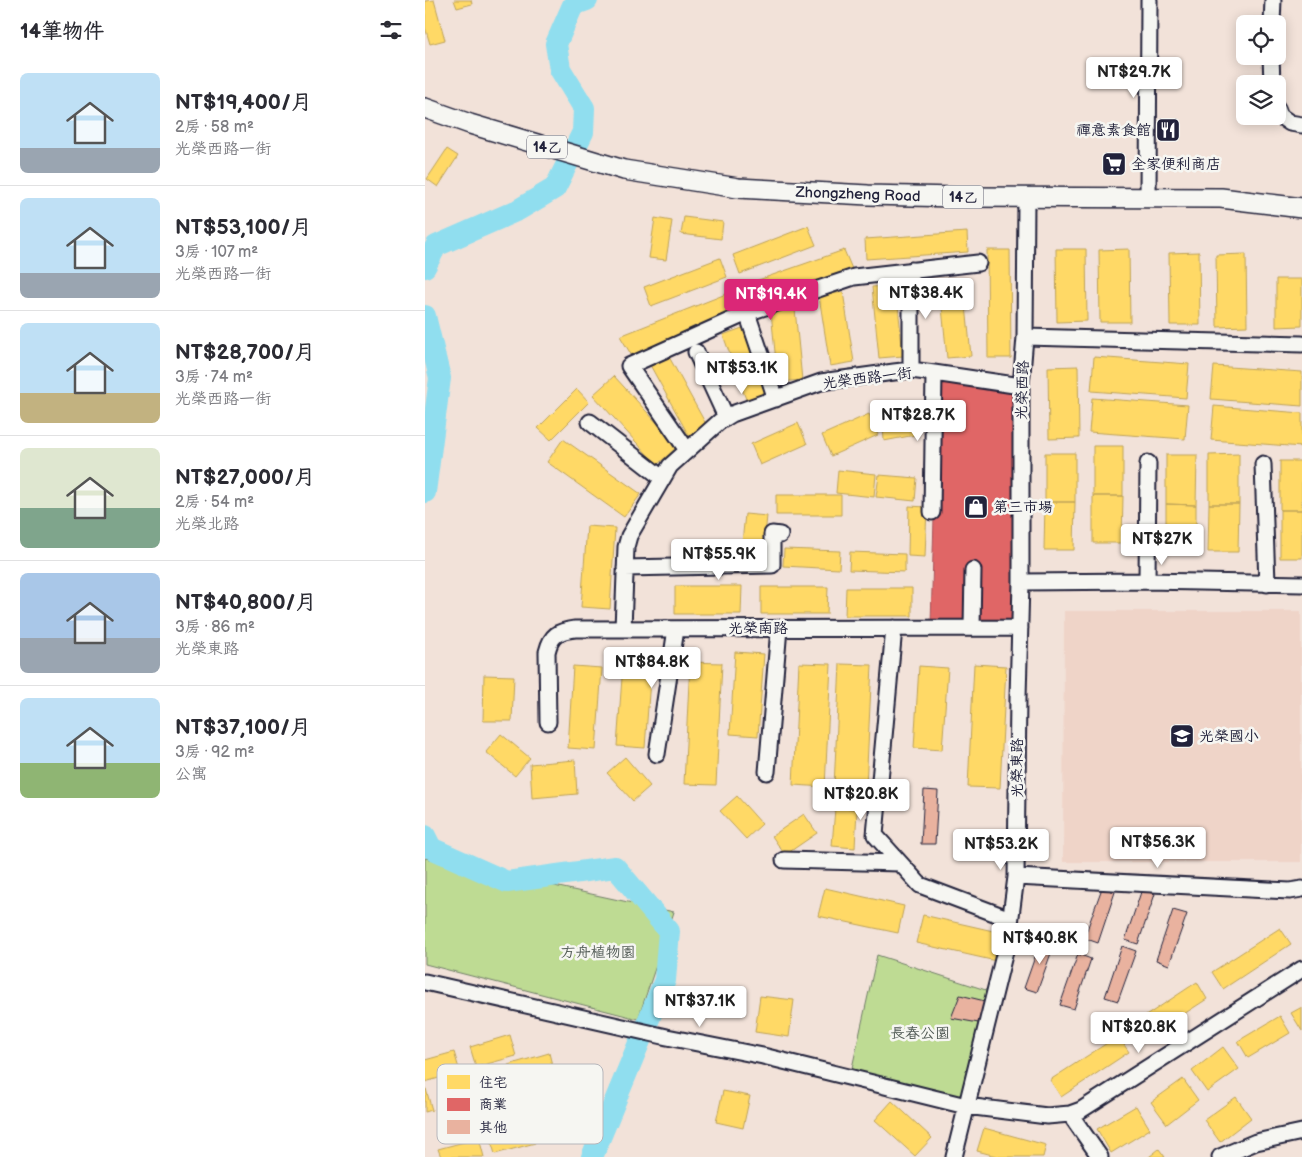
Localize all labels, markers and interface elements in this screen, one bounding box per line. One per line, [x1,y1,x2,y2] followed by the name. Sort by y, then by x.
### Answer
[1236,15,1286,125] map controls
[1236,15,1286,65] button: locate
[377,16,405,44] icon: filters
[20,19,104,44] text: 14筆物件
[1082,56,1186,99] pin: NT$29.7K
[1097,63,1171,82] text: NT$29.7K
[1236,75,1286,125] button: layers
[175,90,312,115] text: NT$19,400/月
[60,93,120,153] icon: home
[1155,117,1181,143] restaurant icon: 禪意素食館
[175,118,254,137] text: 2房 · 58 m²
[1076,121,1151,140] place label: 禪意素食館
[527,136,567,158] road number: 14乙
[175,140,271,159] text: 光榮西路一街
[1101,151,1127,177] supermarket icon: 全家便利商店
[1131,155,1221,174] place label: 全家便利商店
[794,183,921,206] street label: Zhongzheng Road
[943,186,983,208] road number: 14乙
[175,215,312,240] text: NT$53,100/月
[60,218,120,278] icon: home
[175,243,258,262] text: 3房 · 107 m²
[175,265,271,284] text: 光榮西路一街
[719,278,823,321] pin: NT$19.4K
[874,278,978,320] pin: NT$38.4K
[889,284,963,303] text: NT$38.4K
[735,285,807,304] text: NT$19.4K
[175,340,315,365] text: NT$28,700/月
[60,343,120,403] icon: home
[690,352,794,395] pin: NT$53.1K
[706,359,778,378] text: NT$53.1K
[1012,360,1033,420] street label: 光榮西路
[821,364,913,393] street label: 光榮西路一街
[175,368,253,387] text: 3房 · 74 m²
[175,390,271,409] text: 光榮西路一街
[866,400,970,442] pin: NT$28.7K
[881,406,955,425] text: NT$28.7K
[175,465,315,490] text: NT$27,000/月
[60,468,120,528] icon: home
[175,493,254,512] text: 2房 · 54 m²
[963,494,989,520] shop icon: 第三市場
[993,498,1053,517] place label: 第三市場
[175,515,239,534] text: 光榮北路
[1121,524,1203,566] pin: NT$27K
[1132,530,1192,549] text: NT$27K
[667,538,771,581] pin: NT$55.9K
[682,545,756,564] text: NT$55.9K
[175,590,317,615] text: NT$40,800/月
[60,593,120,653] icon: home
[175,618,255,637] text: 3房 · 86 m²
[728,619,788,638] street label: 光榮南路
[175,640,239,659] text: 光榮東路
[600,646,704,689] pin: NT$84.8K
[615,653,689,672] text: NT$84.8K
[175,715,311,740] text: NT$37,100/月
[60,718,120,778] icon: home
[1169,723,1195,749] school or university icon: 光榮國小
[1199,727,1259,746] place label: 光榮國小
[1008,738,1027,798] street label: 光榮東路
[175,743,254,762] text: 3房 · 92 m²
[175,765,207,784] text: 公寓
[809,778,913,821] pin: NT$20.8K
[824,785,898,804] text: NT$20.8K
[1106,826,1210,869] pin: NT$56.3K
[949,828,1053,871] pin: NT$53.2K
[1121,833,1195,852] text: NT$56.3K
[964,835,1038,854] text: NT$53.2K
[988,922,1092,965] pin: NT$40.8K
[1002,929,1078,948] text: NT$40.8K
[560,943,636,962] park label: 方舟植物園
[648,986,752,1028] pin: NT$37.1K
[665,992,735,1011] text: NT$37.1K
[1087,1012,1191,1054] pin: NT$20.8K
[1102,1018,1176,1037] text: NT$20.8K
[890,1024,950,1043] park label: 長春公園
[437,1064,603,1144] legend
[479,1074,507,1091] text: 住宅
[479,1096,507,1113] text: 商業
[479,1119,507,1136] text: 其他

